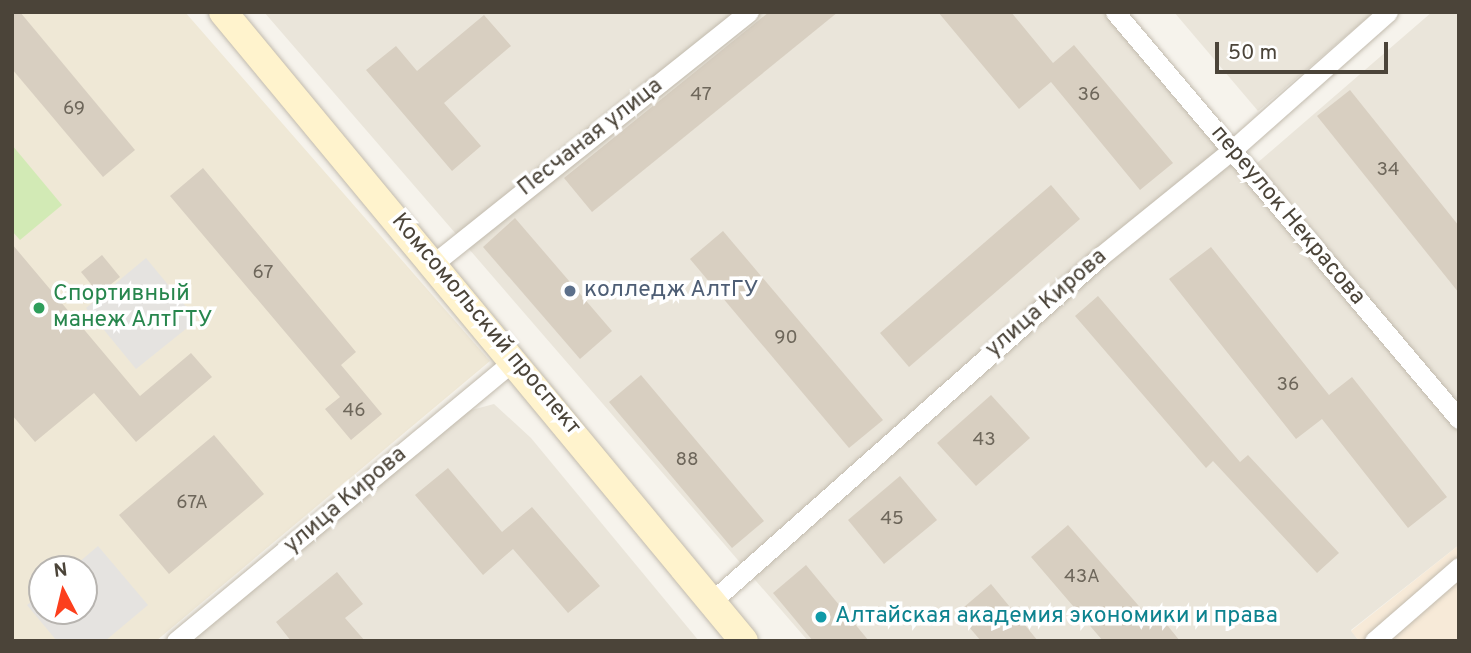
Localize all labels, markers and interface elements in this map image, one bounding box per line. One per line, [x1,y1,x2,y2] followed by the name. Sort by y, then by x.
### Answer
[1219,28,1392,72] scale bar
[1228,40,1277,67] text: 50 m
[513,73,669,203] street label: Песчаная улица
[690,85,712,107] house number: 47
[1078,85,1100,107] house number: 36
[63,99,85,121] house number: 69
[1204,121,1370,311] street label: переулок Некрасова
[1376,160,1400,182] house number: 34
[384,209,586,441] street label: Комсомольский проспект
[981,244,1113,364] street label: улица Кирова
[253,263,273,285] house number: 67
[584,277,760,305] place label: колледж АлтГУ
[53,281,214,335] place label: Спортивный манеж АлтГТУ
[562,283,578,299] marker: колледж АлтГУ
[31,300,47,316] marker: Спортивный манеж АлтГТУ
[774,328,798,350] house number: 90
[1277,375,1299,397] house number: 36
[342,401,366,423] house number: 46
[972,430,996,452] house number: 43
[279,442,413,560] street label: улица Кирова
[675,450,699,472] house number: 88
[176,493,208,515] house number: 67А
[880,509,904,531] house number: 45
[28,555,98,625] north arrow
[52,558,69,584] text: N
[1064,567,1100,589] house number: 43А
[835,603,1278,631] place label: Алтайская академия экономики и права
[813,609,829,625] marker: Алтайская академия экономики и права

